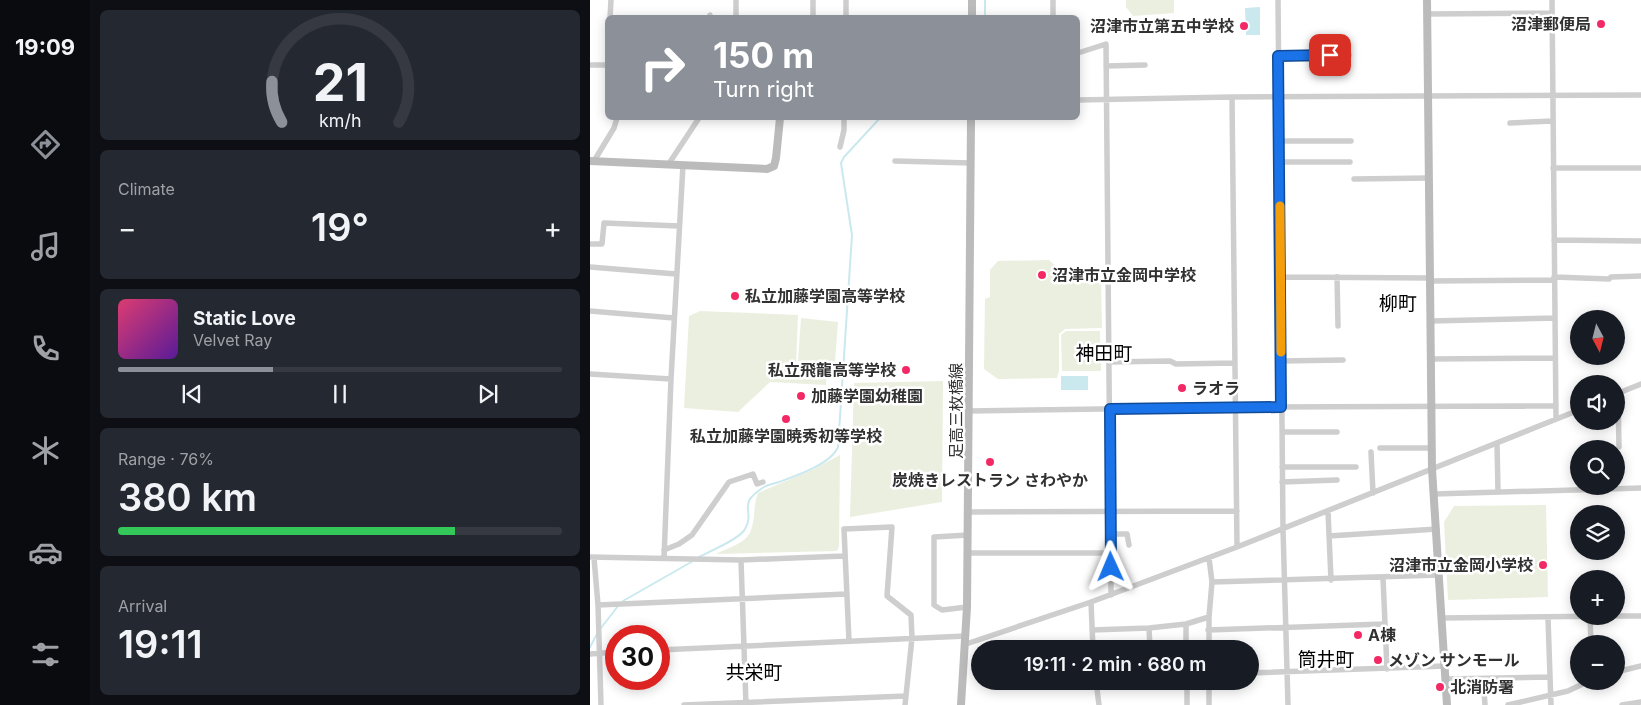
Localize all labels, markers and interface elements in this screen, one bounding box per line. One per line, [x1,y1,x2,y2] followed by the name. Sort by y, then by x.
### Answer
[1511,14,1591,34] place label: 沼津郵便局
[1090,16,1234,36] place label: 沼津市立第五中学校
[1595,18,1607,30] marker: 沼津郵便局
[1238,20,1250,32] marker: 沼津市立第五中学校
[15,34,75,60] text: 19:09
[713,34,814,76] text: 150 m
[1309,34,1351,76] pin
[630,35,695,100] icon: right
[1316,41,1344,69] icon: arrive
[312,51,368,114] text: 21
[713,76,814,102] text: Turn right
[319,110,361,131] text: km/h
[28,127,63,162] icon: directions
[118,179,175,199] text: Climate
[311,204,369,250] text: 19°
[118,211,137,245] text: −
[543,211,562,245] text: +
[28,229,63,264] icon: music
[1052,265,1196,285] place label: 沼津市立金岡中学校
[1036,269,1048,281] marker: 沼津市立金岡中学校
[745,286,905,306] place label: 私立加藤学園高等学校
[729,290,741,302] marker: 私立加藤学園高等学校
[1379,292,1417,315] district label: 柳町
[193,307,296,330] text: Static Love
[1570,310,1625,365] north arrow
[1570,310,1625,690] map controls
[193,330,272,350] text: Velvet Ray
[28,331,63,366] icon: phone
[1075,342,1133,365] district label: 神田町
[768,360,896,380] place label: 私立飛龍高等学校
[946,363,966,459] street label: 足高三枚橋線
[900,364,912,376] marker: 私立飛龍高等学校
[1570,375,1625,430] button: sound
[1192,378,1240,398] place label: ラオラ
[178,380,206,408] icon: previous
[326,380,354,408] icon: pause
[474,380,502,408] icon: next
[1176,382,1188,394] marker: ラオラ
[811,386,923,406] place label: 加藤学園幼稚園
[795,390,807,402] marker: 加藤学園幼稚園
[780,413,792,425] marker: 私立加藤学園暁秀初等学校
[690,426,882,446] place label: 私立加藤学園暁秀初等学校
[28,433,63,468] icon: climate
[1570,440,1625,495] button: search
[118,449,214,469] text: Range · 76%
[984,456,996,468] marker: 炭焼きレストラン さわやか
[892,470,1088,490] place label: 炭焼きレストラン さわやか
[118,474,257,520] text: 380 km
[1570,505,1625,560] button: layers
[28,535,63,570] icon: car
[1084,540,1136,592] position arrow
[1389,555,1533,575] place label: 沼津市立金岡小学校
[1537,559,1549,571] marker: 沼津市立金岡小学校
[1570,570,1625,625] button: +
[118,596,167,616] text: Arrival
[118,621,203,667] text: 19:11
[605,625,670,690] speed limit sign: 30
[1368,625,1396,645] place label: A棟
[1352,629,1364,641] marker: A棟
[1570,635,1625,690] button: −
[28,637,63,672] icon: filters
[1297,648,1355,671] district label: 筒井町
[1388,650,1520,670] place label: メゾン サンモール
[1024,653,1206,676] text: 19:11 · 2 min · 680 m
[1372,654,1384,666] marker: メゾン サンモール
[725,661,783,684] district label: 共栄町
[1450,677,1514,697] place label: 北消防署
[1434,681,1446,693] marker: 北消防署

